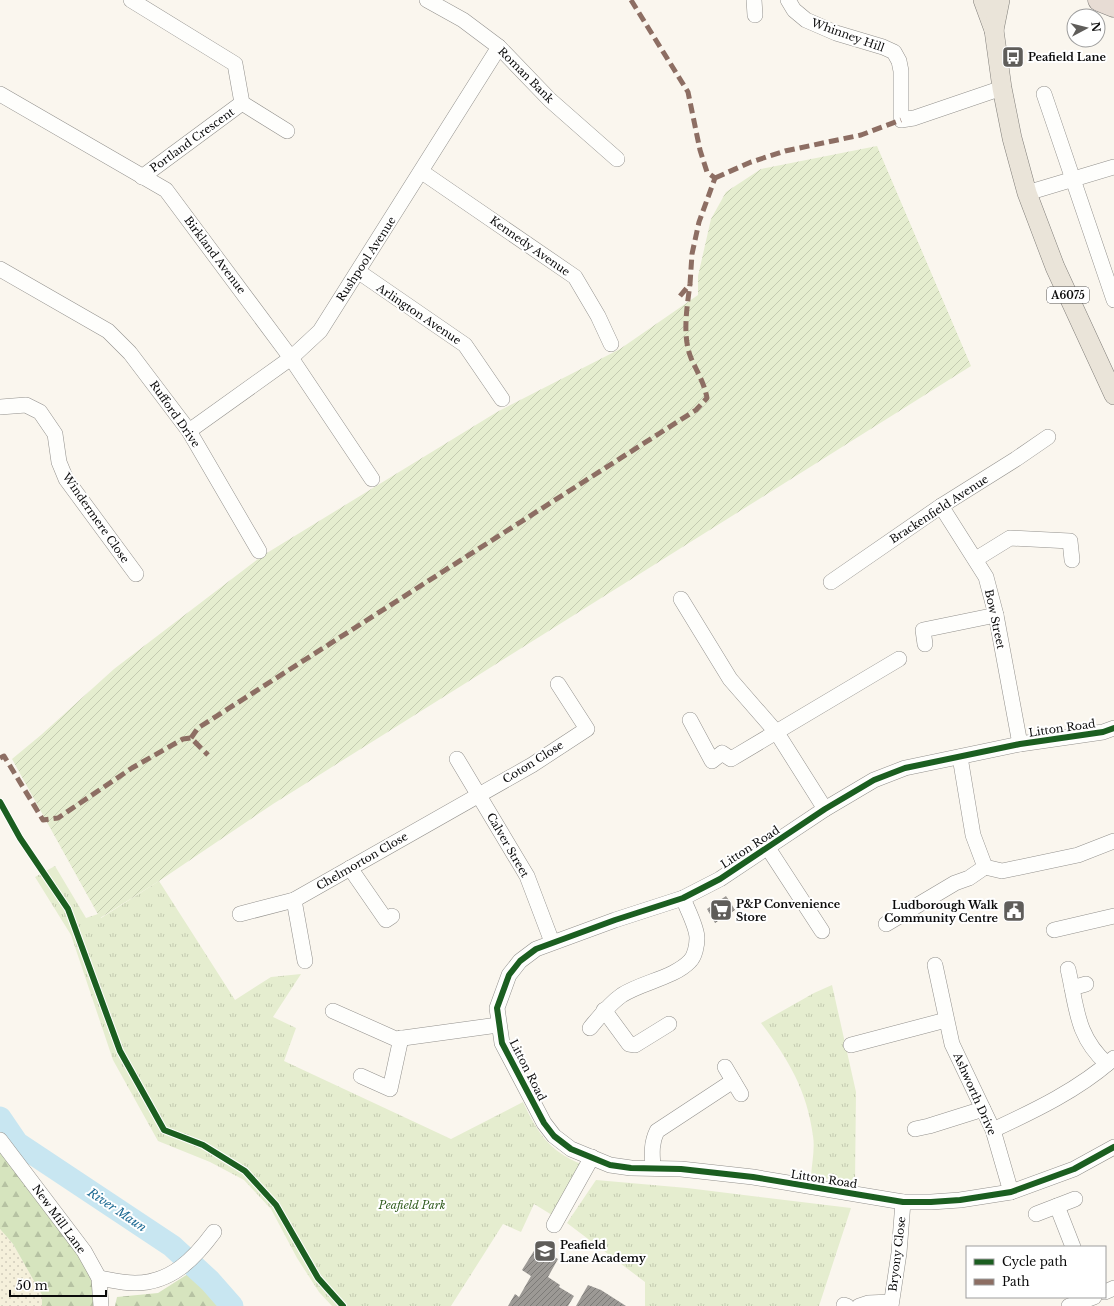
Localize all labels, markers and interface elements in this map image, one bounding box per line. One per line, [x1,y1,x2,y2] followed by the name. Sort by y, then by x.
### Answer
[1066,8,1106,48] north arrow
[809,15,887,55] street label: Whinney Hill
[1088,21,1104,33] text: N
[495,44,557,106] street label: Roman Bank
[1000,44,1026,70] bus stop icon: Peafield Lane
[1028,50,1106,64] place label: Peafield Lane
[147,104,238,175] street label: Portland Crescent
[181,213,249,297] street label: Birkland Avenue
[487,213,573,279] street label: Kennedy Avenue
[333,214,399,304] street label: Rushpool Avenue
[373,280,464,347] street label: Arlington Avenue
[1047,287,1089,303] road number: A6075
[147,378,203,450] street label: Rufford Drive
[59,469,132,566] street label: Windermere Close
[887,472,991,546] street label: Brackenfield Avenue
[982,588,1008,651] street label: Bow Street
[1028,716,1097,740] street label: Litton Road
[500,738,566,786] street label: Coton Close
[484,810,533,881] street label: Calver Street
[718,822,783,871] street label: Litton Road
[314,829,410,893] street label: Chelmorton Close
[708,897,734,923] supermarket icon: P&P Convenience Store
[736,897,841,924] place label: P&P Convenience Store
[884,898,999,925] place label: Ludborough Walk Community Centre
[1001,898,1027,924] public building icon: Ludborough Walk Community Centre
[506,1037,550,1104] street label: Litton Road
[950,1050,999,1137] street label: Ashworth Drive
[790,1167,859,1191] street label: Litton Road
[29,1182,89,1256] street label: New Mill Lane
[84,1184,150,1235] water label: River Maun
[378,1198,446,1212] park label: Peafield Park
[885,1216,909,1292] street label: Bryony Close
[532,1238,558,1264] school or university icon: Peafield Lane Academy
[560,1238,647,1265] place label: Peafield Lane Academy
[966,1246,1106,1298] legend
[1002,1254,1067,1269] text: Cycle path
[10,1272,106,1298] scale bar
[1002,1274,1030,1289] text: Path
[16,1278,48,1293] text: 50 m

